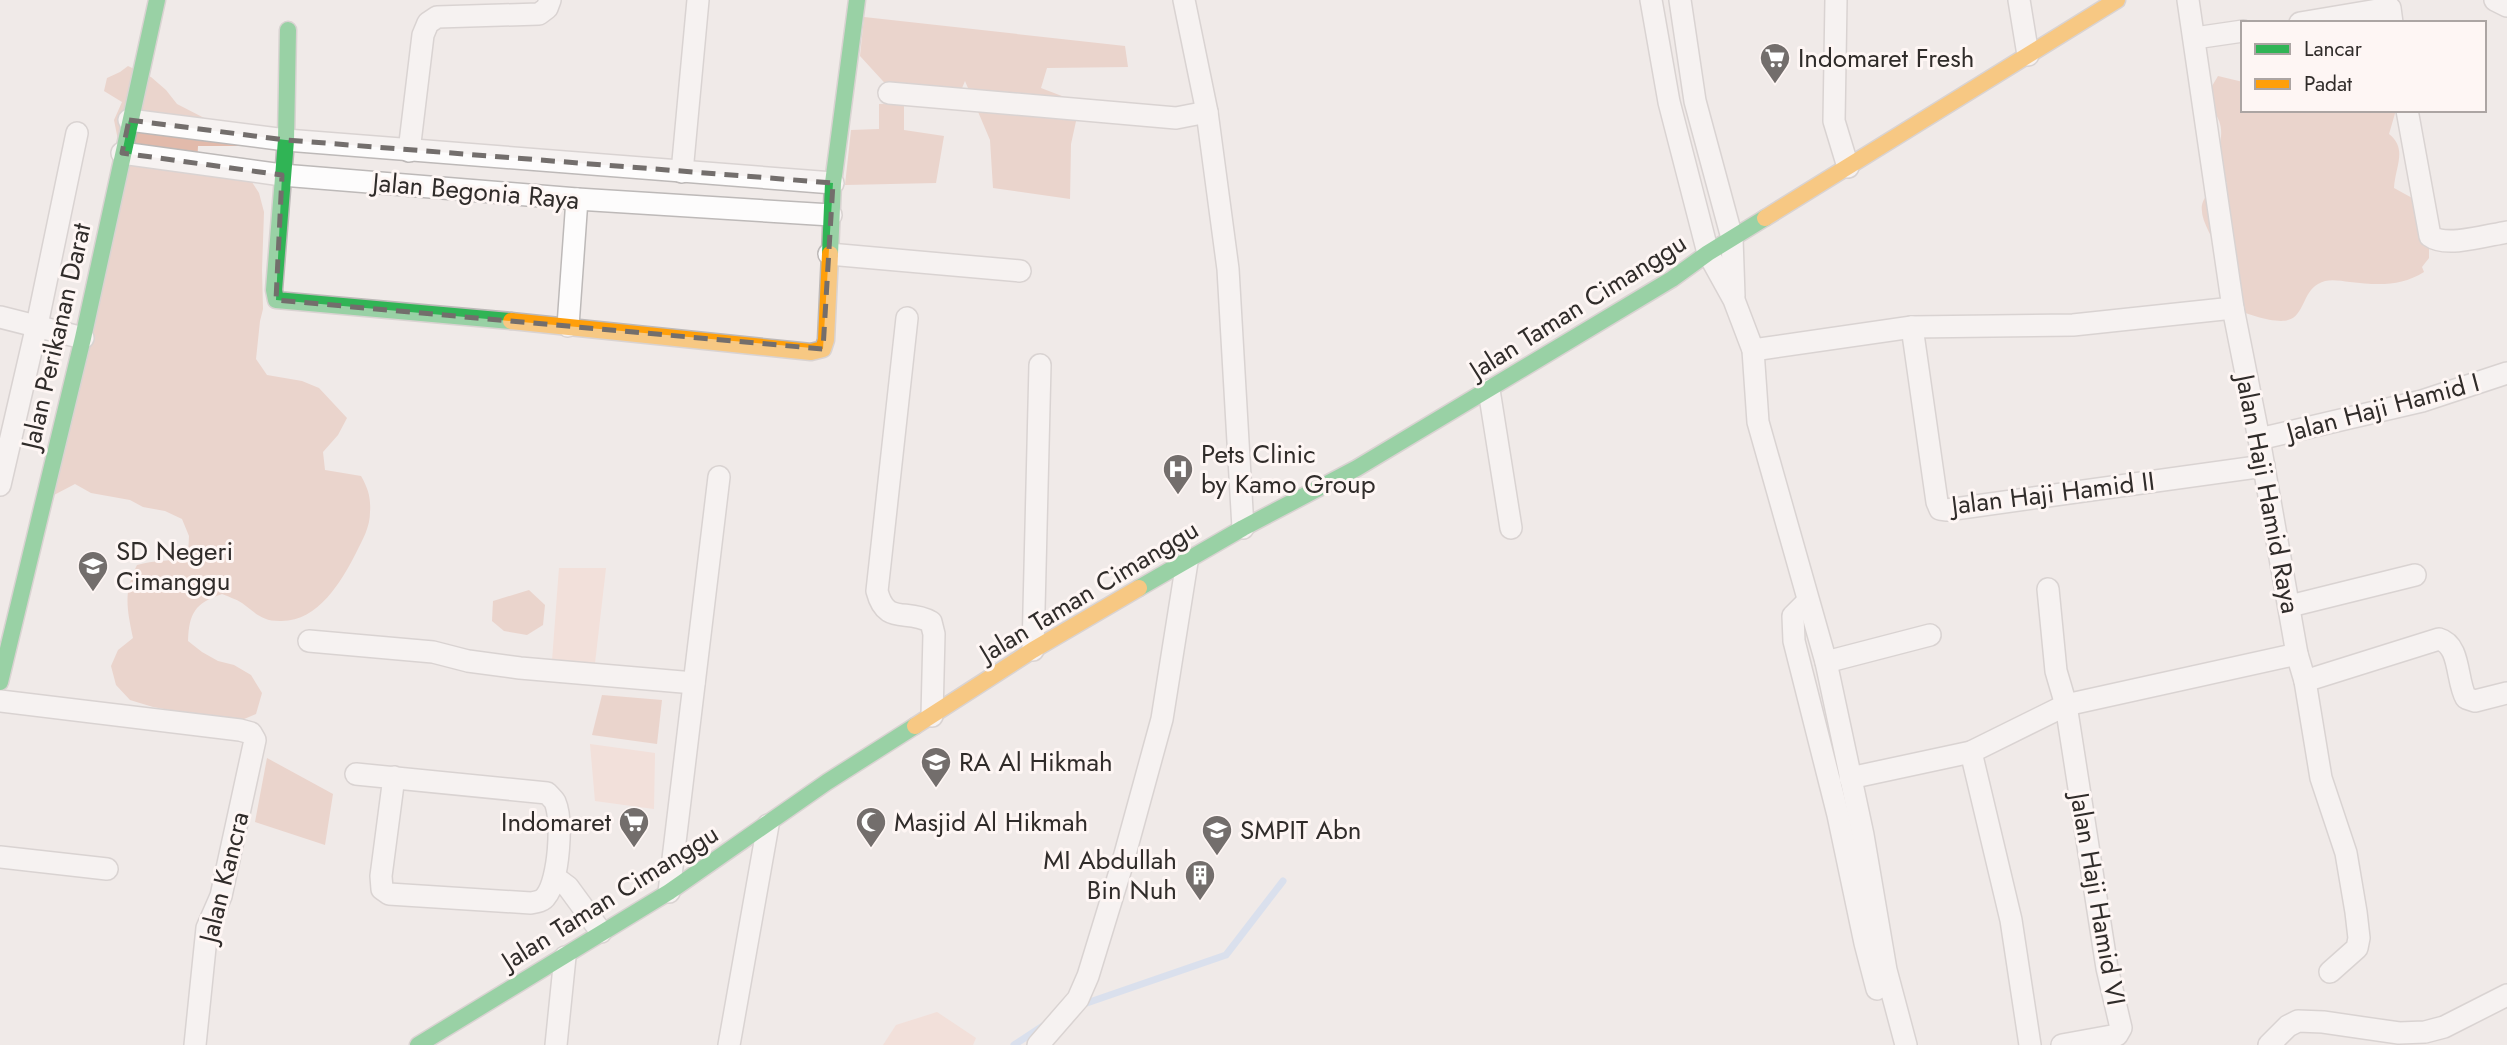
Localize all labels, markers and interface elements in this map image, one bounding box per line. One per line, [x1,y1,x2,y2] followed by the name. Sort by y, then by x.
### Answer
[2241,21,2486,112] legend
[2304,34,2363,64] text: Lancar
[1798,39,1974,77] place label: Indomaret Fresh
[1758,41,1792,85] supermarket icon: Indomaret Fresh
[2304,69,2352,99] text: Padat
[368,163,581,219] street label: Jalan Begonia Raya
[11,219,101,456] street label: Jalan Perikanan Darat
[1460,224,1694,390] street label: Jalan Taman Cimanggu
[2280,363,2484,452] street label: Jalan Haji Hamid I
[2226,368,2310,617] street label: Jalan Haji Hamid Raya
[1201,435,1376,503] place label: Pets Clinic by Kamo Group
[1161,452,1195,496] hospital icon: Pets Clinic by Kamo Group
[1946,462,2157,525] street label: Jalan Haji Hamid II
[970,511,1206,673] street label: Jalan Taman Cimanggu
[116,532,233,600] place label: SD Negeri Cimanggu
[76,549,110,593] school or university icon: SD Negeri Cimanggu
[959,743,1113,781] place label: RA Al Hikmah
[919,745,953,789] school or university icon: RA Al Hikmah
[2060,787,2135,1008] street label: Jalan Haji Hamid VI
[501,803,612,841] place label: Indomaret
[894,803,1088,841] place label: Masjid Al Hikmah
[617,805,651,849] supermarket icon: Indomaret
[854,805,888,849] mosque icon: Masjid Al Hikmah
[189,808,259,949] street label: Jalan Kancra
[1240,811,1361,849] place label: SMPIT Abn
[1200,813,1234,857] school or university icon: SMPIT Abn
[492,815,726,981] street label: Jalan Taman Cimanggu
[1043,841,1177,909] place label: MI Abdullah Bin Nuh
[1183,858,1217,902] building icon: MI Abdullah Bin Nuh

